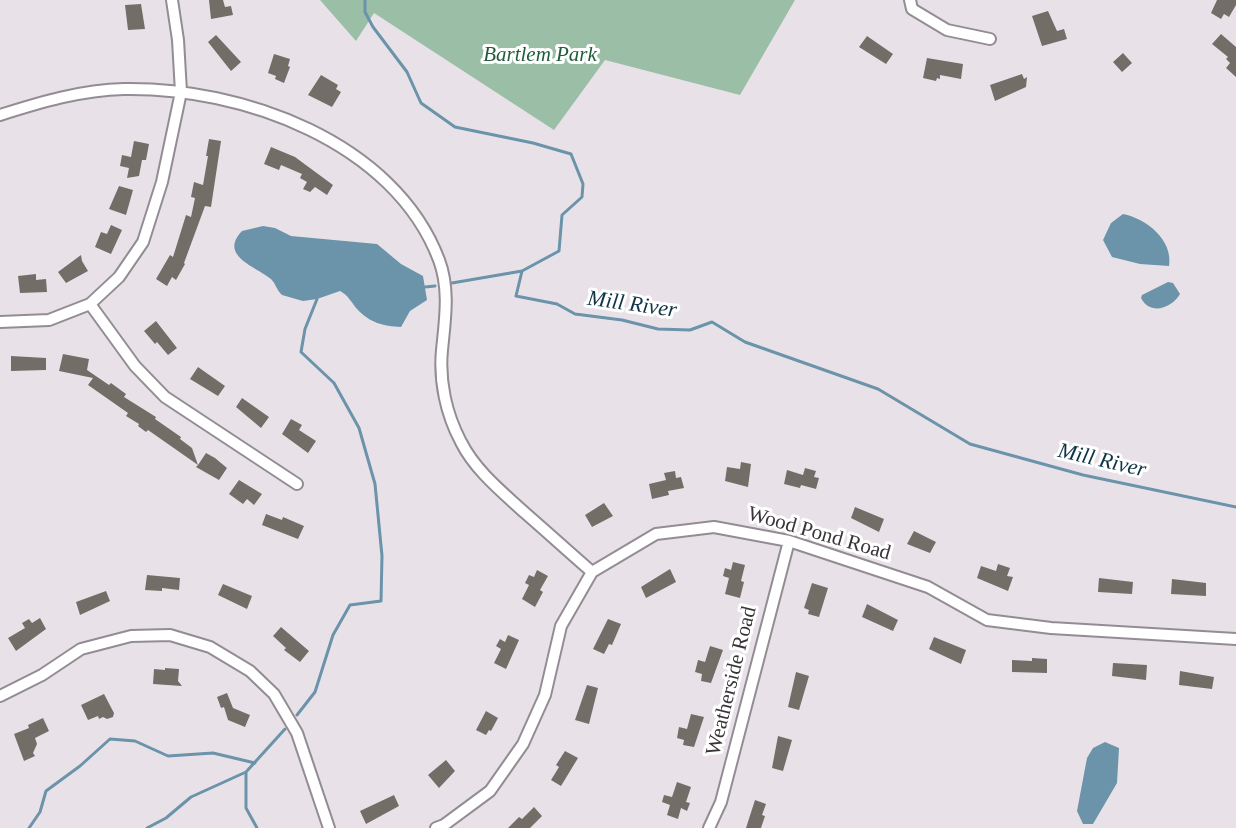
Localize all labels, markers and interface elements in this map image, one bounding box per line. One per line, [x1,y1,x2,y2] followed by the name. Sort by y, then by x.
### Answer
[483,42,597,68] park label: Bartlem Park
[586,286,678,324] water label: Mill River
[1055,438,1149,484] water label: Mill River
[745,502,893,566] street label: Wood Pond Road
[701,604,763,758] street label: Weatherside Road

